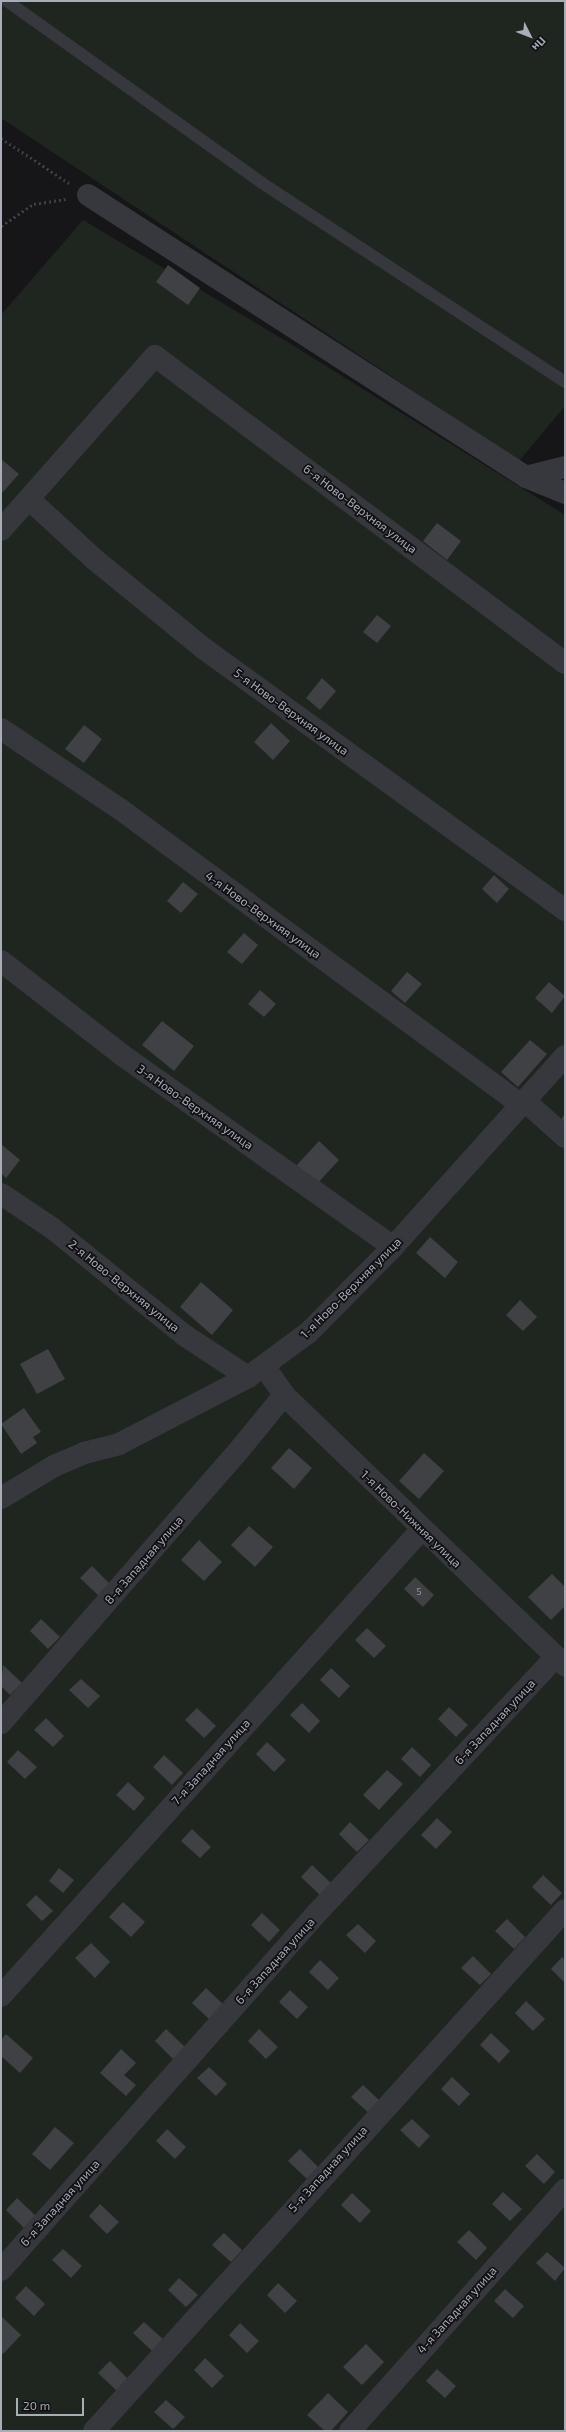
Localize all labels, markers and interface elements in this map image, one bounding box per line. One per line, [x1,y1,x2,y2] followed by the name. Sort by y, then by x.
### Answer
[510,16,550,56] north arrow
[530,35,549,54] text: Пн
[300,462,420,556] street label: 6-я Ново-Верхняя улица
[231,666,351,758] street label: 5-я Ново-Верхняя улица
[202,868,324,962] street label: 4-я Ново-Верхняя улица
[134,1061,256,1153] street label: 3-я Ново-Верхняя улица
[298,1235,404,1341] street label: 1-я Ново-Верхняя улица
[66,1237,182,1335] street label: 2-я Ново-Верхняя улица
[358,1467,464,1571] street label: 1-я Ново-Нижняя улица
[102,1513,186,1607] street label: 8-я Западная улица
[416,1586,422,1598] house number: 5
[452,1676,538,1768] street label: 6-я Западная улица
[169,1716,253,1808] street label: 7-я Западная улица
[232,1915,318,2007] street label: 6-я Западная улица
[285,2123,371,2215] street label: 5-я Западная улица
[17,2157,103,2249] street label: 6-я Западная улица
[414,2264,500,2356] street label: 4-я Западная улица
[18,2390,86,2416] scale bar
[23,2398,50,2412] text: 20 m

